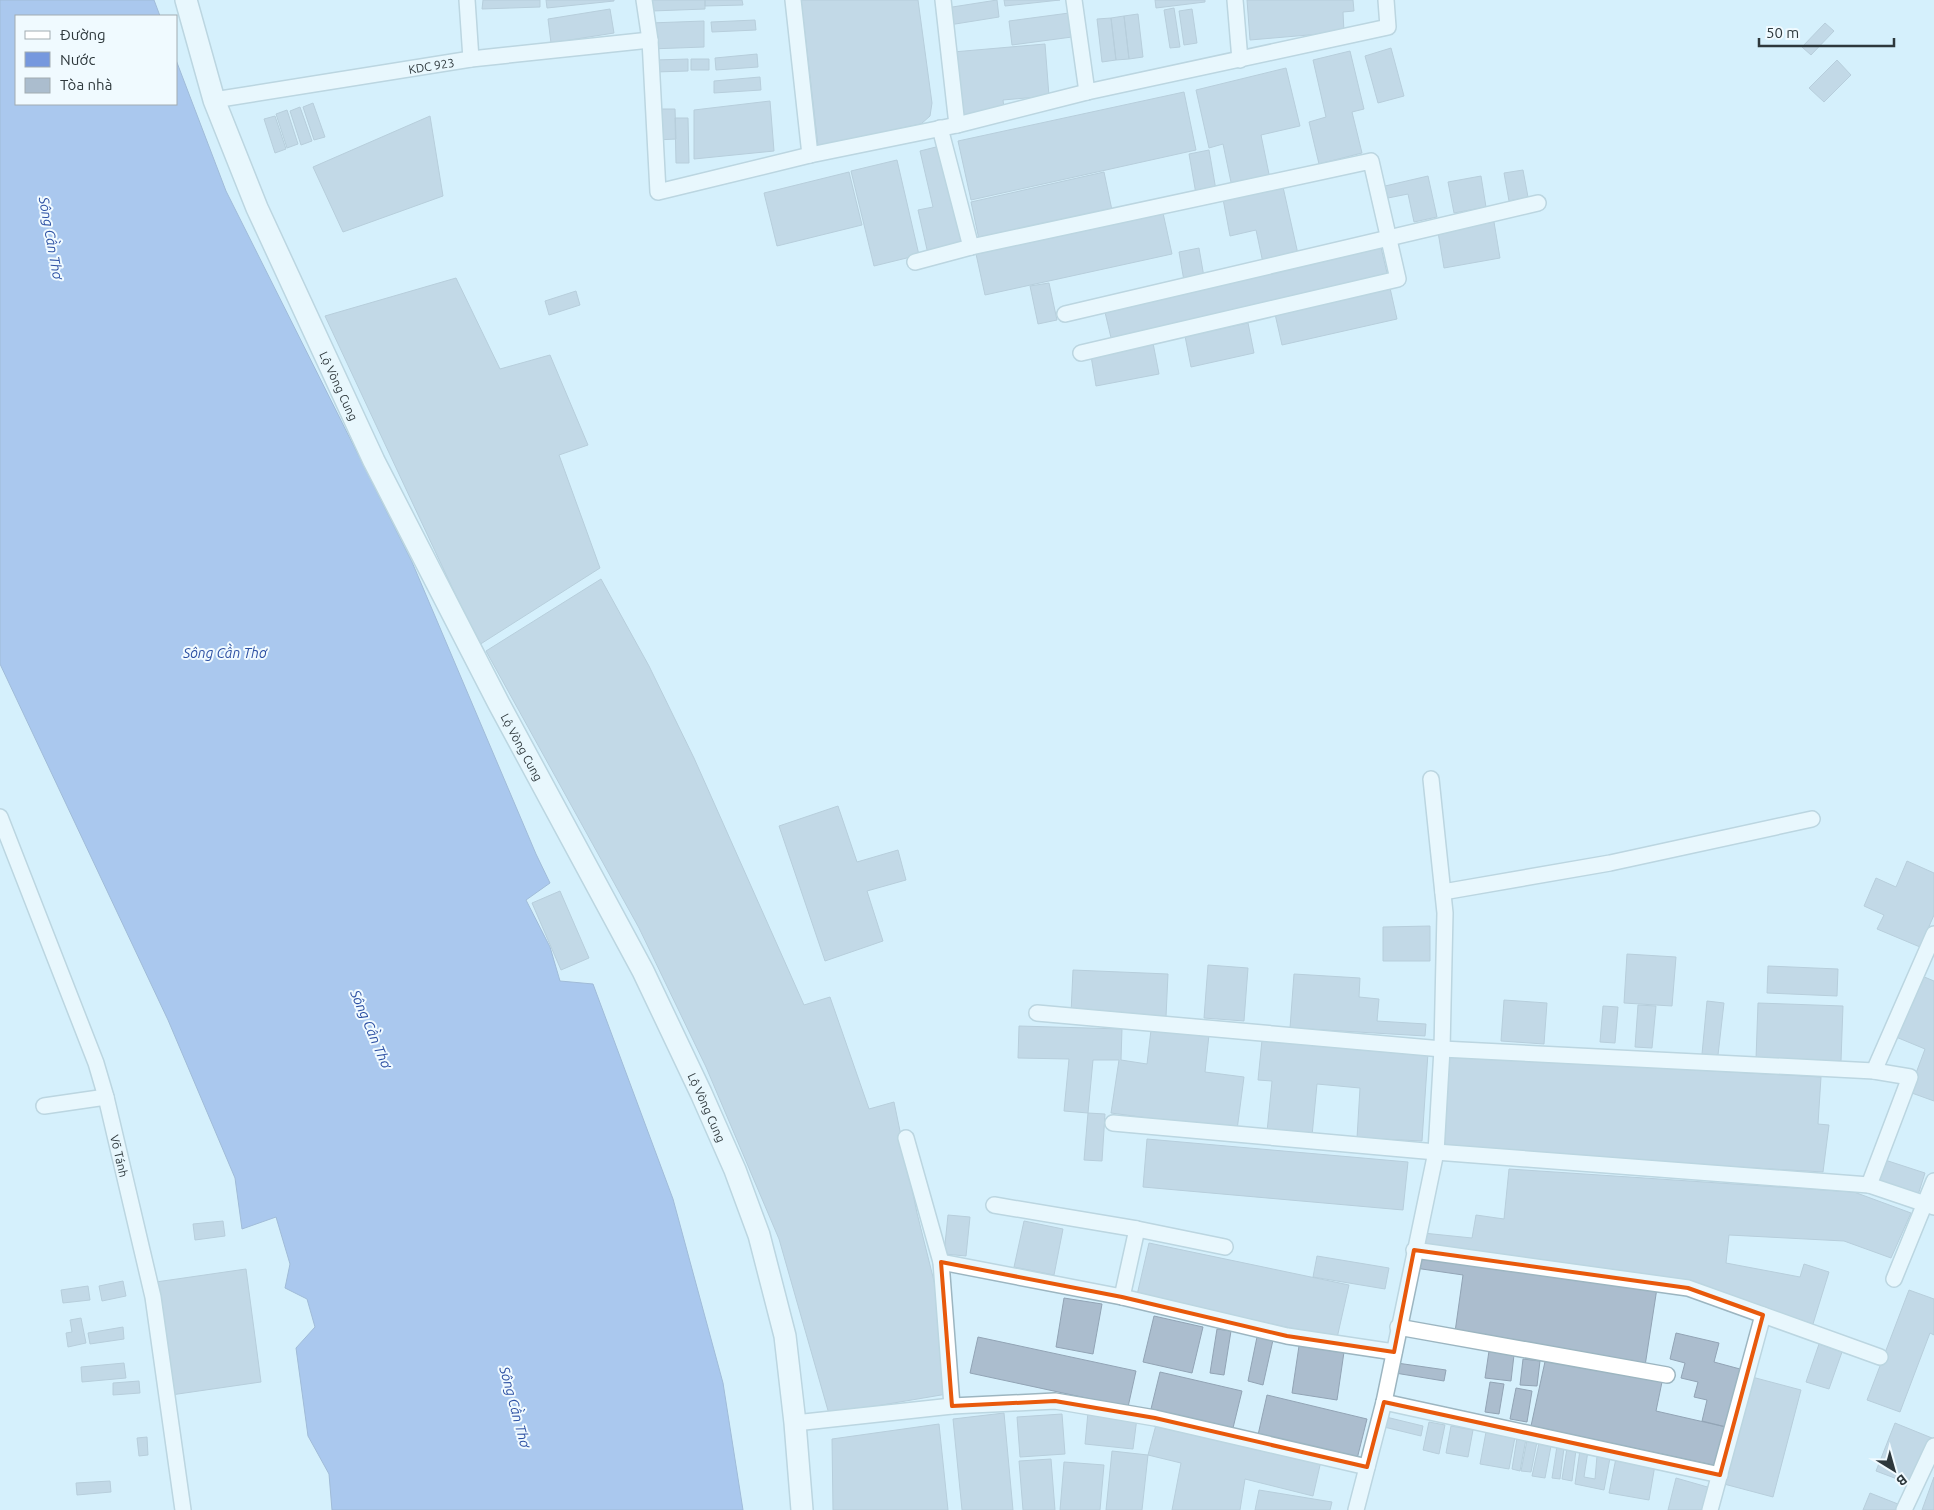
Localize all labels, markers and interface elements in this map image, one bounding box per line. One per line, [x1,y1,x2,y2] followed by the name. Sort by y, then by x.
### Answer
[15,15,178,105] legend
[1759,15,1894,47] scale bar
[1766,24,1799,41] text: 50 m
[60,26,106,43] text: Đường
[60,51,95,68] text: Nước
[407,55,455,75] street label: KDC 923
[60,76,112,93] text: Tòa nhà
[36,194,69,282] water label: Sông Cần Thơ
[318,349,361,422] street label: Lộ Vòng Cung
[182,643,268,661] water label: Sông Cần Thơ
[499,711,546,783] street label: Lộ Vòng Cung
[347,985,397,1072] water label: Sông Cần Thơ
[686,1071,728,1144] street label: Lộ Vòng Cung
[109,1133,131,1178] street label: Võ Tánh
[496,1363,536,1450] water label: Sông Cần Thơ
[1869,1445,1919,1495] north arrow
[1893,1471,1910,1490] text: B

